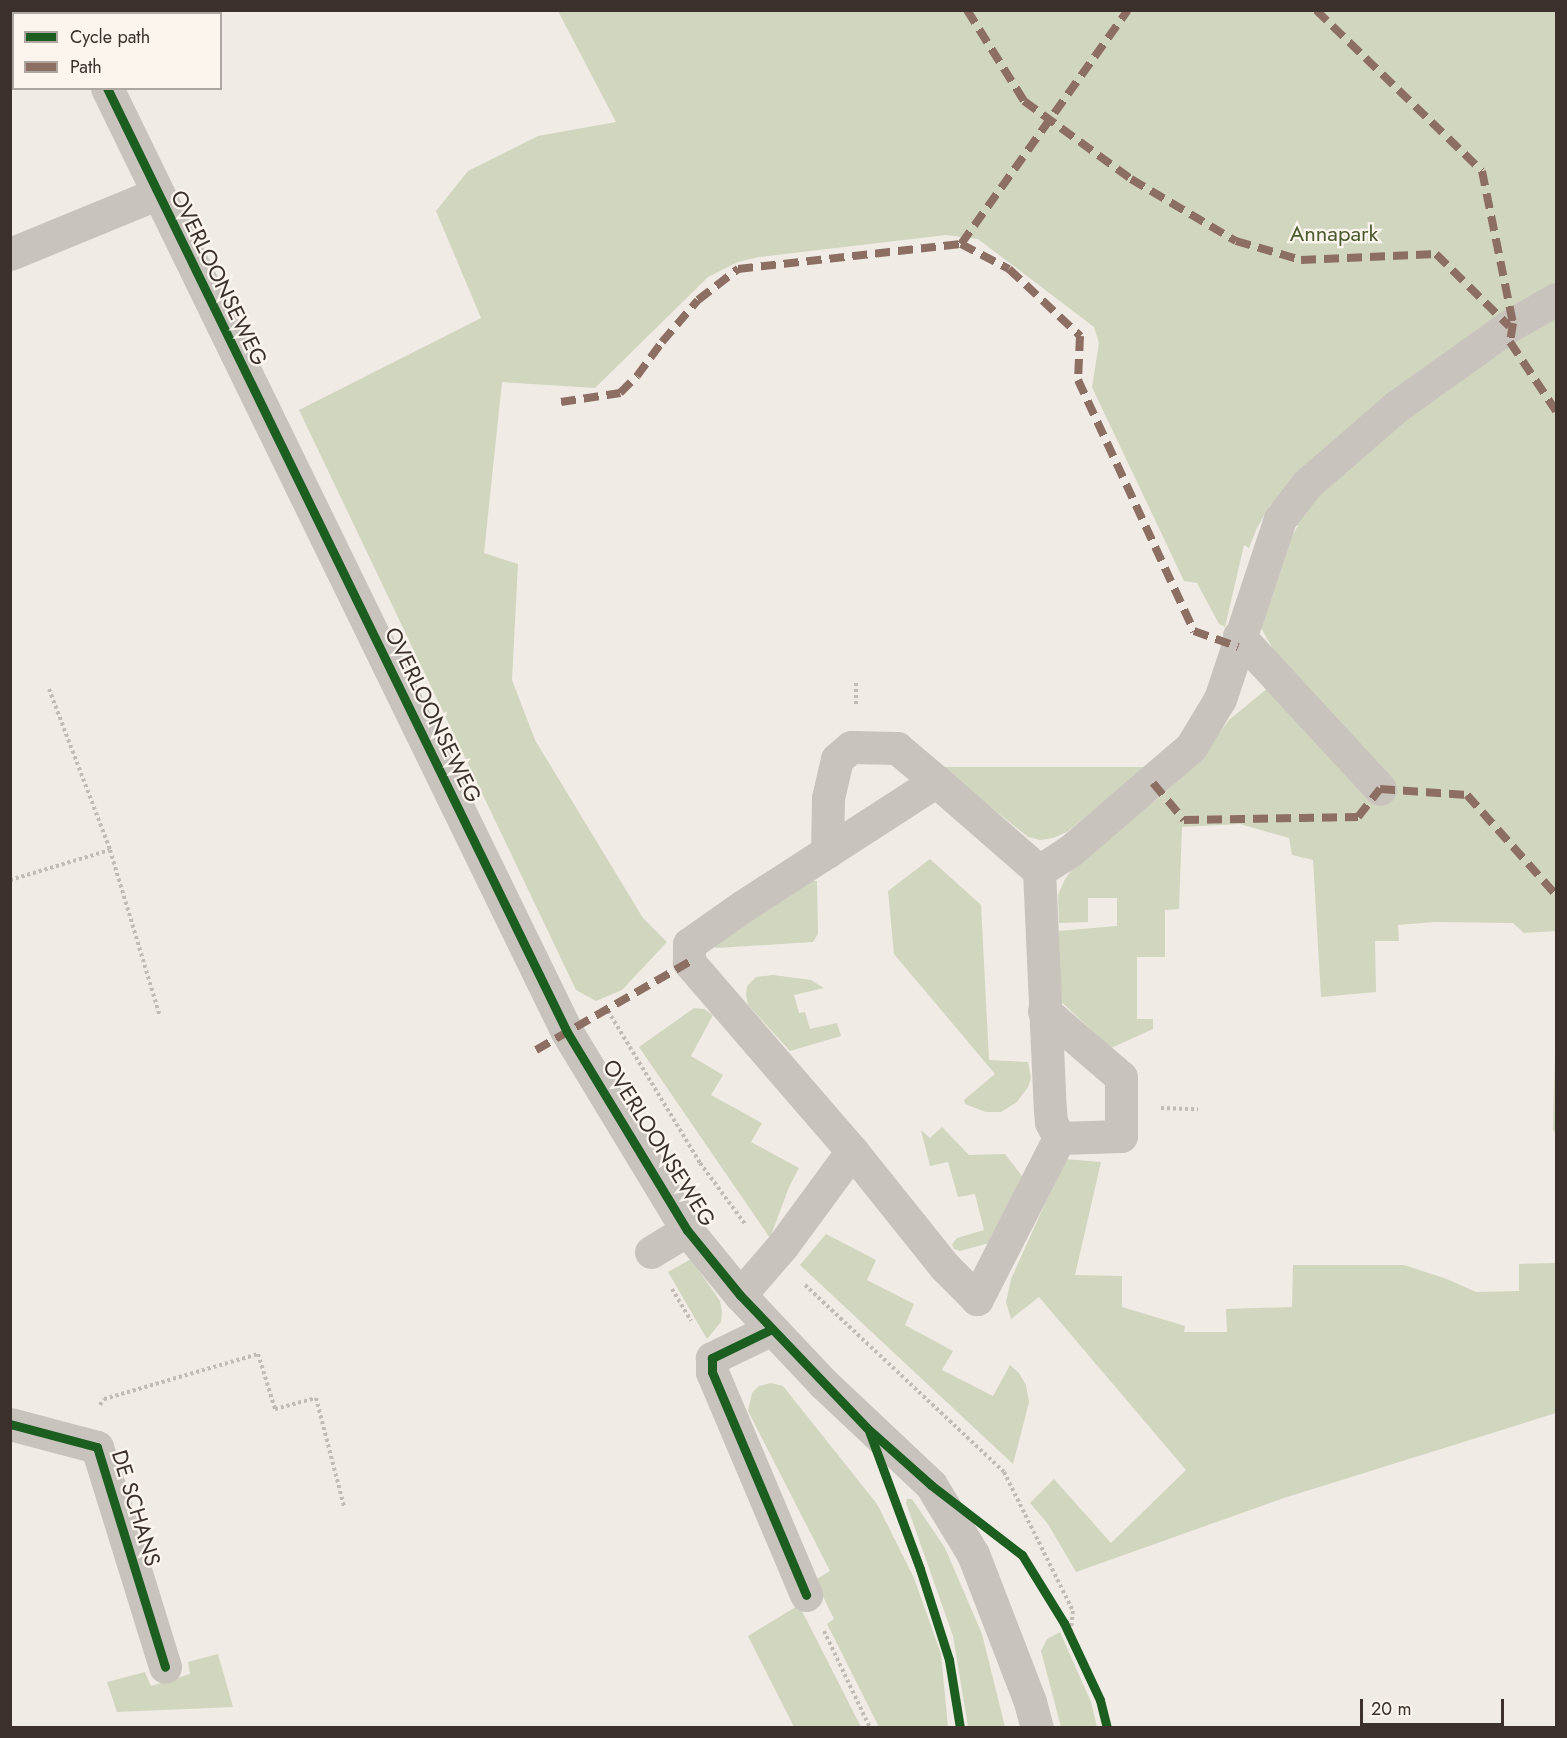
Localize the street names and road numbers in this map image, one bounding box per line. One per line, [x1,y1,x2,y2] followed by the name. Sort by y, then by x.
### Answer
[165,186,273,370] street label: OVERLOONSEWEG
[379,623,487,807] street label: OVERLOONSEWEG
[597,1055,721,1231] street label: OVERLOONSEWEG
[106,1447,166,1569] street label: DE SCHANS

